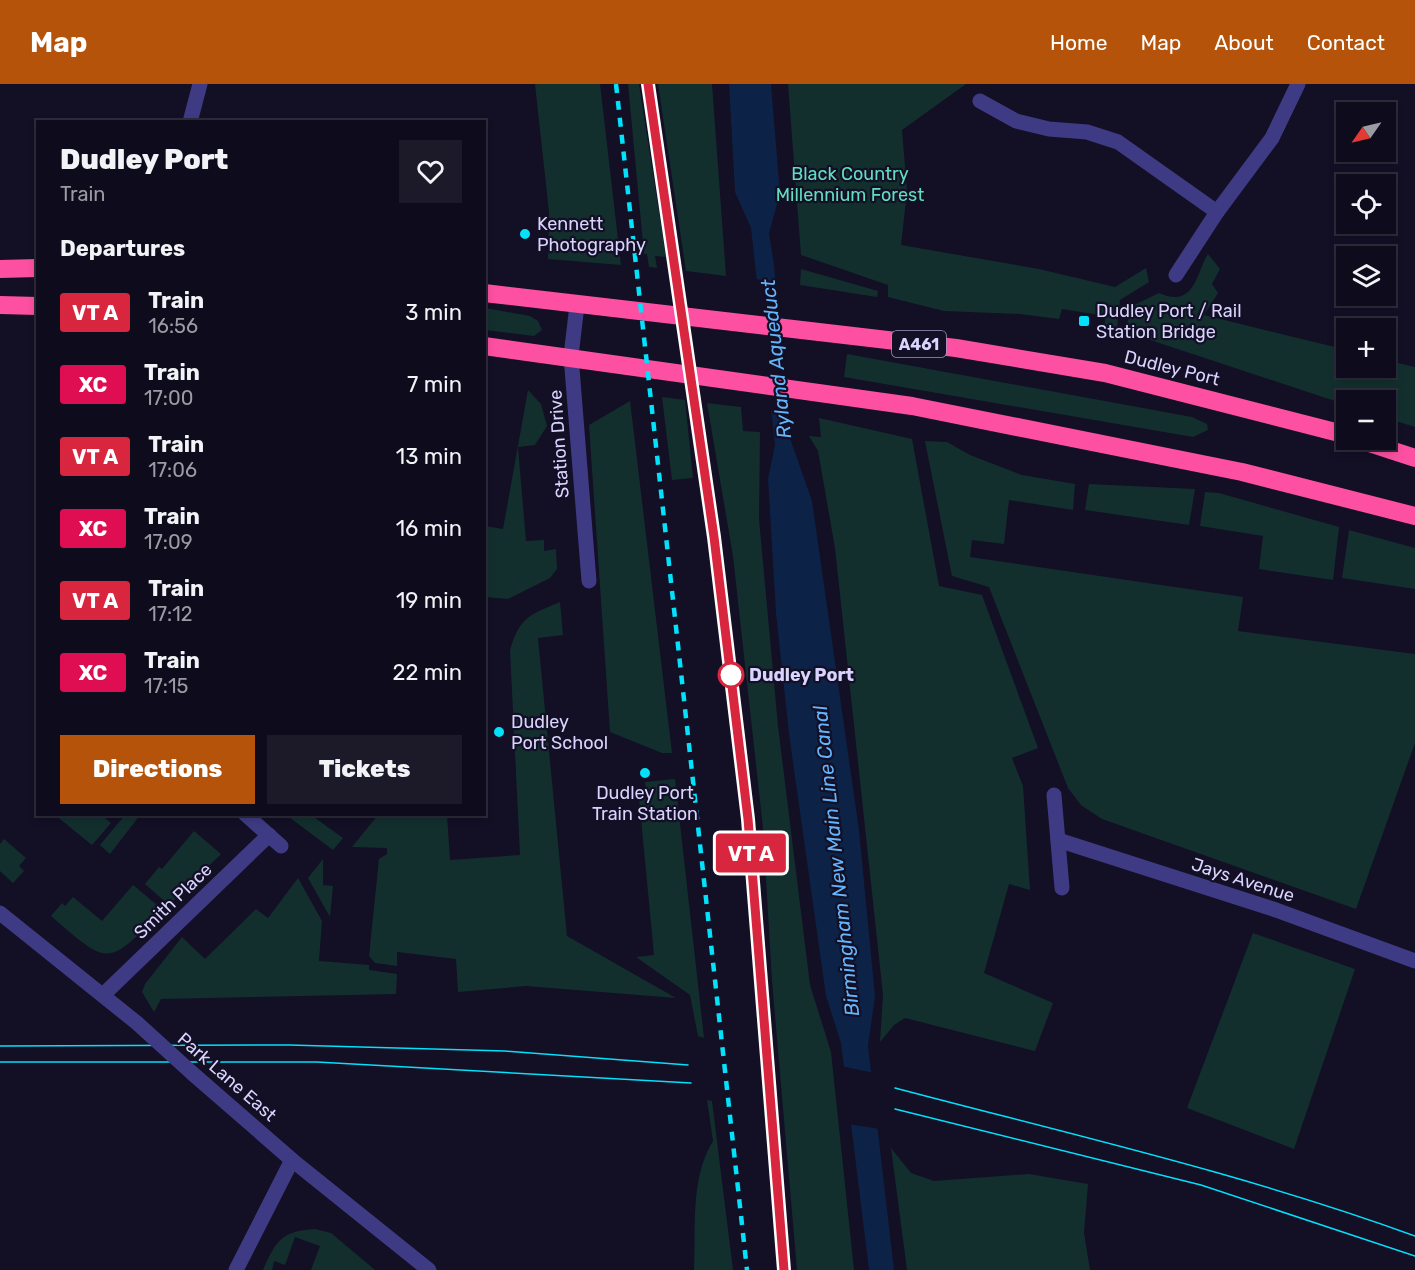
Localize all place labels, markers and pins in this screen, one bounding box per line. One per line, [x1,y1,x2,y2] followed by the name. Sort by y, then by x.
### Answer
[537,213,646,256] place label: Kennett Photography
[518,227,532,241] marker: Kennett Photography
[1096,300,1242,343] place label: Dudley Port / Rail Station Bridge
[1077,314,1091,328] marker: Dudley Port / Rail Station Bridge
[718,662,744,688] marker: Dudley Port
[749,664,854,686] place label: Dudley Port
[511,711,608,754] place label: Dudley Port School
[492,725,506,739] marker: Dudley Port School
[638,766,652,780] marker: Dudley Port Train Station
[592,782,698,825] place label: Dudley Port Train Station

